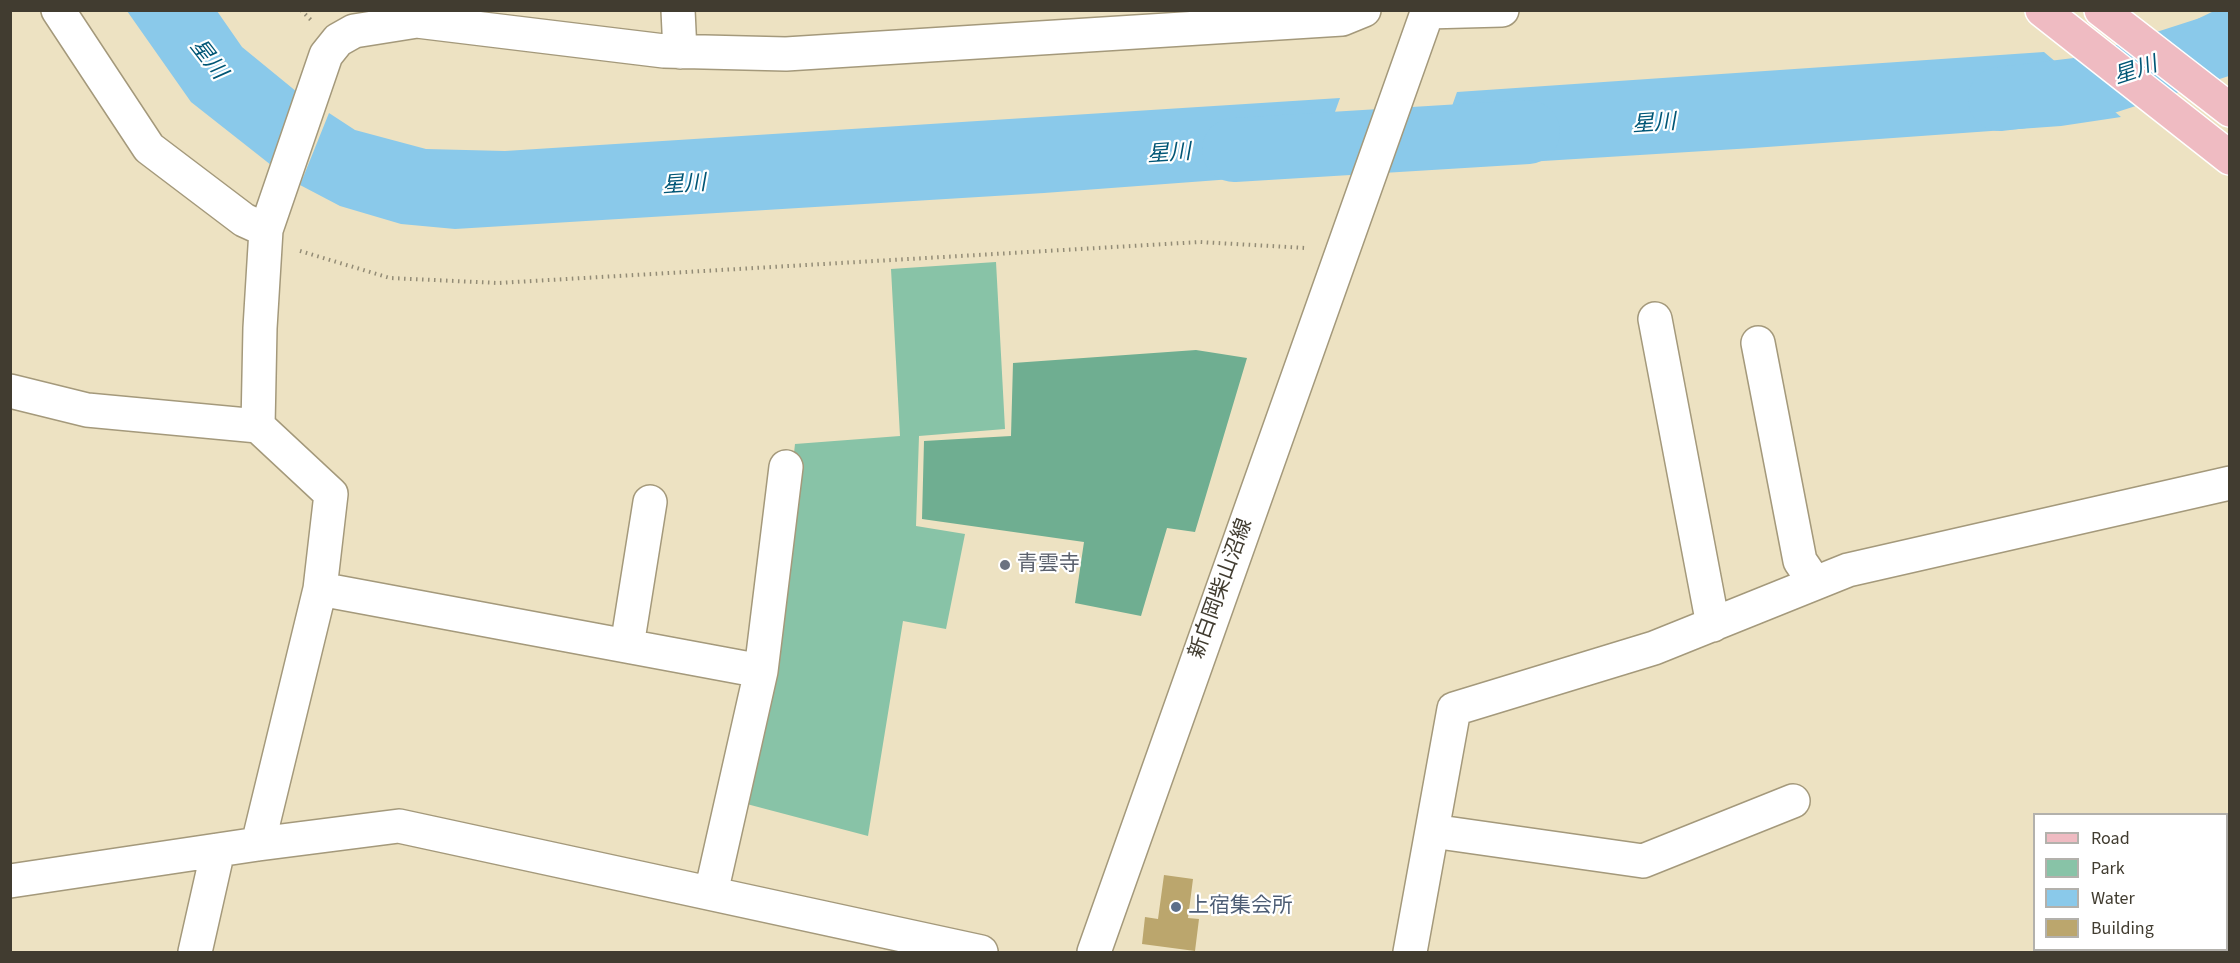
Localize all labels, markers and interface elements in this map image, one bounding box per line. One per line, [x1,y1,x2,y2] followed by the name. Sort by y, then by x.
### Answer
[183,35,231,85] water label: 星川
[2111,53,2161,91] water label: 星川
[1631,110,1677,140] water label: 星川
[1146,140,1192,170] water label: 星川
[661,171,707,201] water label: 星川
[1185,516,1259,662] street label: 新白岡柴山沼線
[1017,552,1080,578] place label: 青雲寺
[998,558,1012,572] marker: 青雲寺
[2033,813,2228,951] legend
[2091,826,2130,851] text: Road
[2091,856,2125,881] text: Park
[2091,886,2135,911] text: Water
[1188,894,1293,920] place label: 上宿集会所
[1169,900,1183,914] marker: 上宿集会所
[2091,916,2154,941] text: Building

